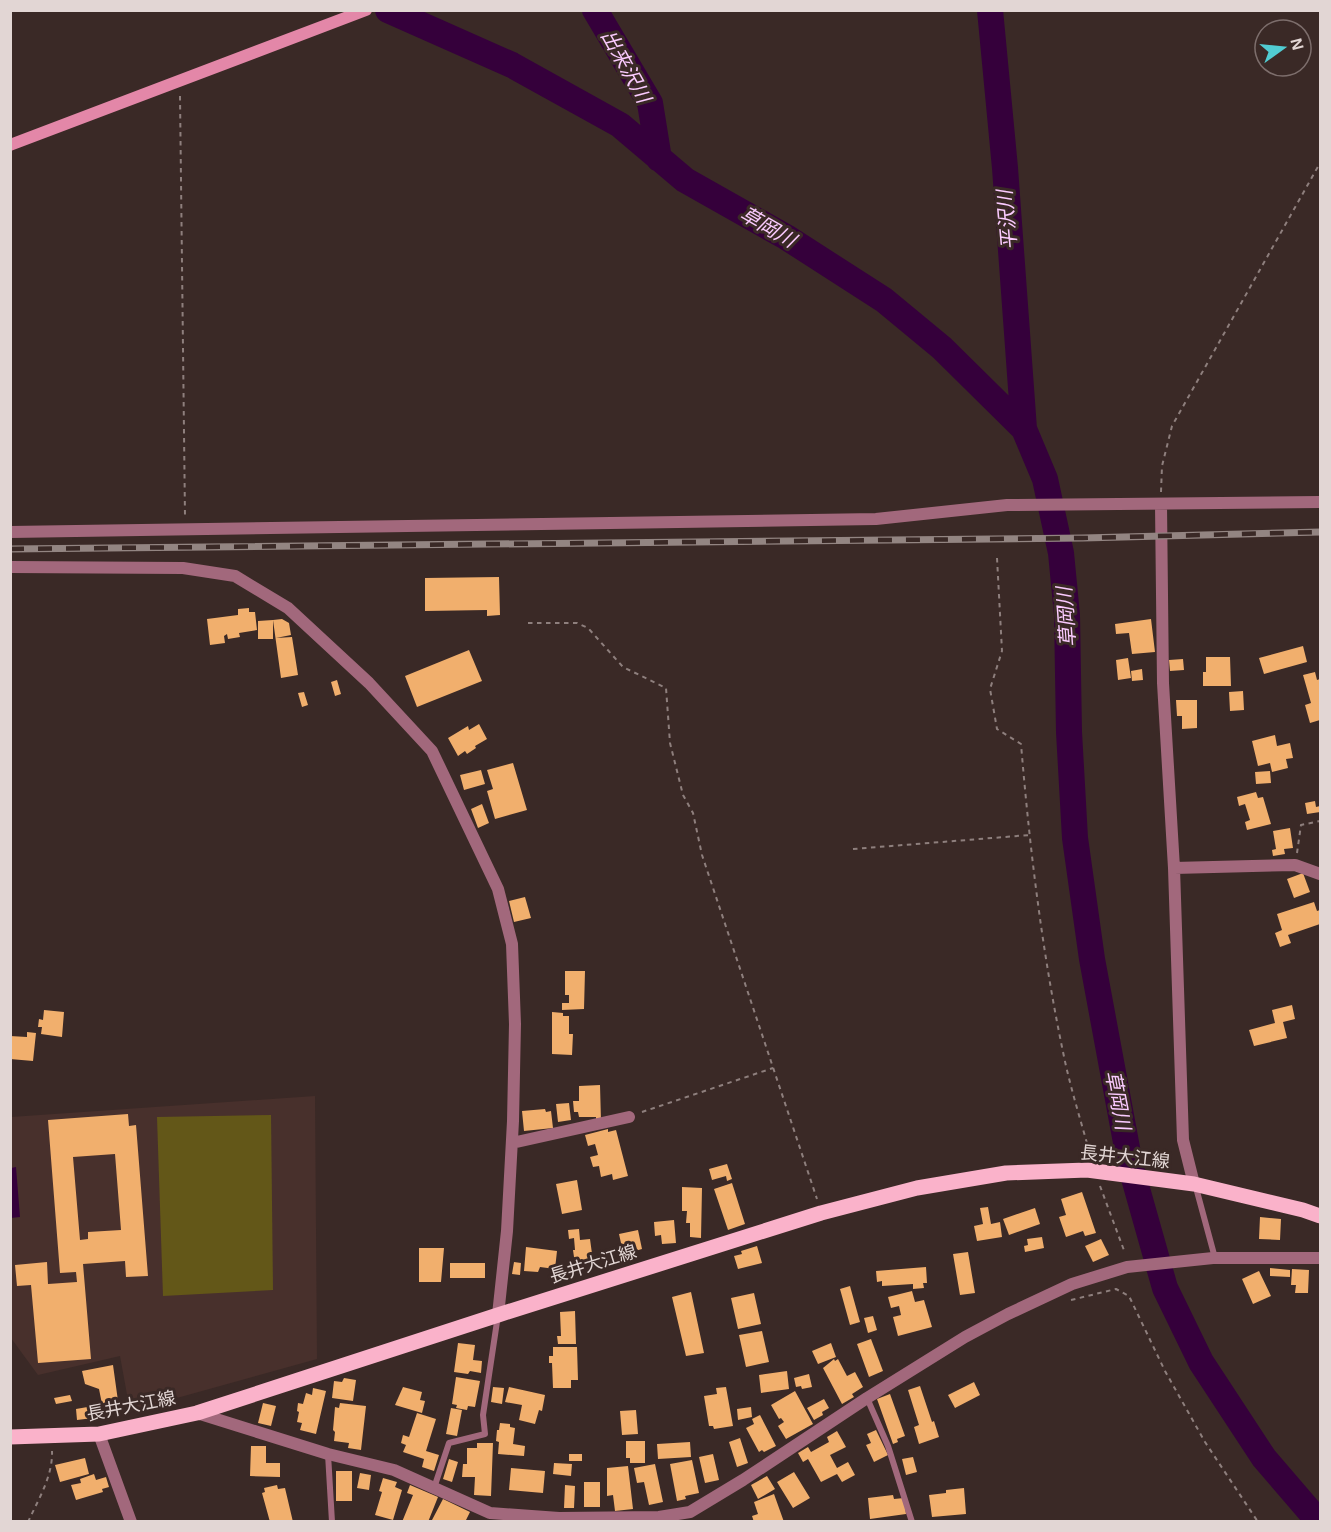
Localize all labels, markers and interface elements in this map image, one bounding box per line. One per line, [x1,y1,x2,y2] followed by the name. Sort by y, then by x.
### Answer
[1253,18,1313,78] north arrow
[597,26,656,108] water label: 出来沢川
[1287,36,1307,52] text: N
[993,187,1021,251] water label: 平沢川
[737,202,801,253] water label: 草岡川
[1053,584,1079,648] water label: 草岡川
[1101,1068,1135,1134] water label: 草岡川
[1079,1142,1171,1172] street label: 長井大江線
[547,1241,639,1287] street label: 長井大江線
[85,1388,177,1424] street label: 長井大江線

